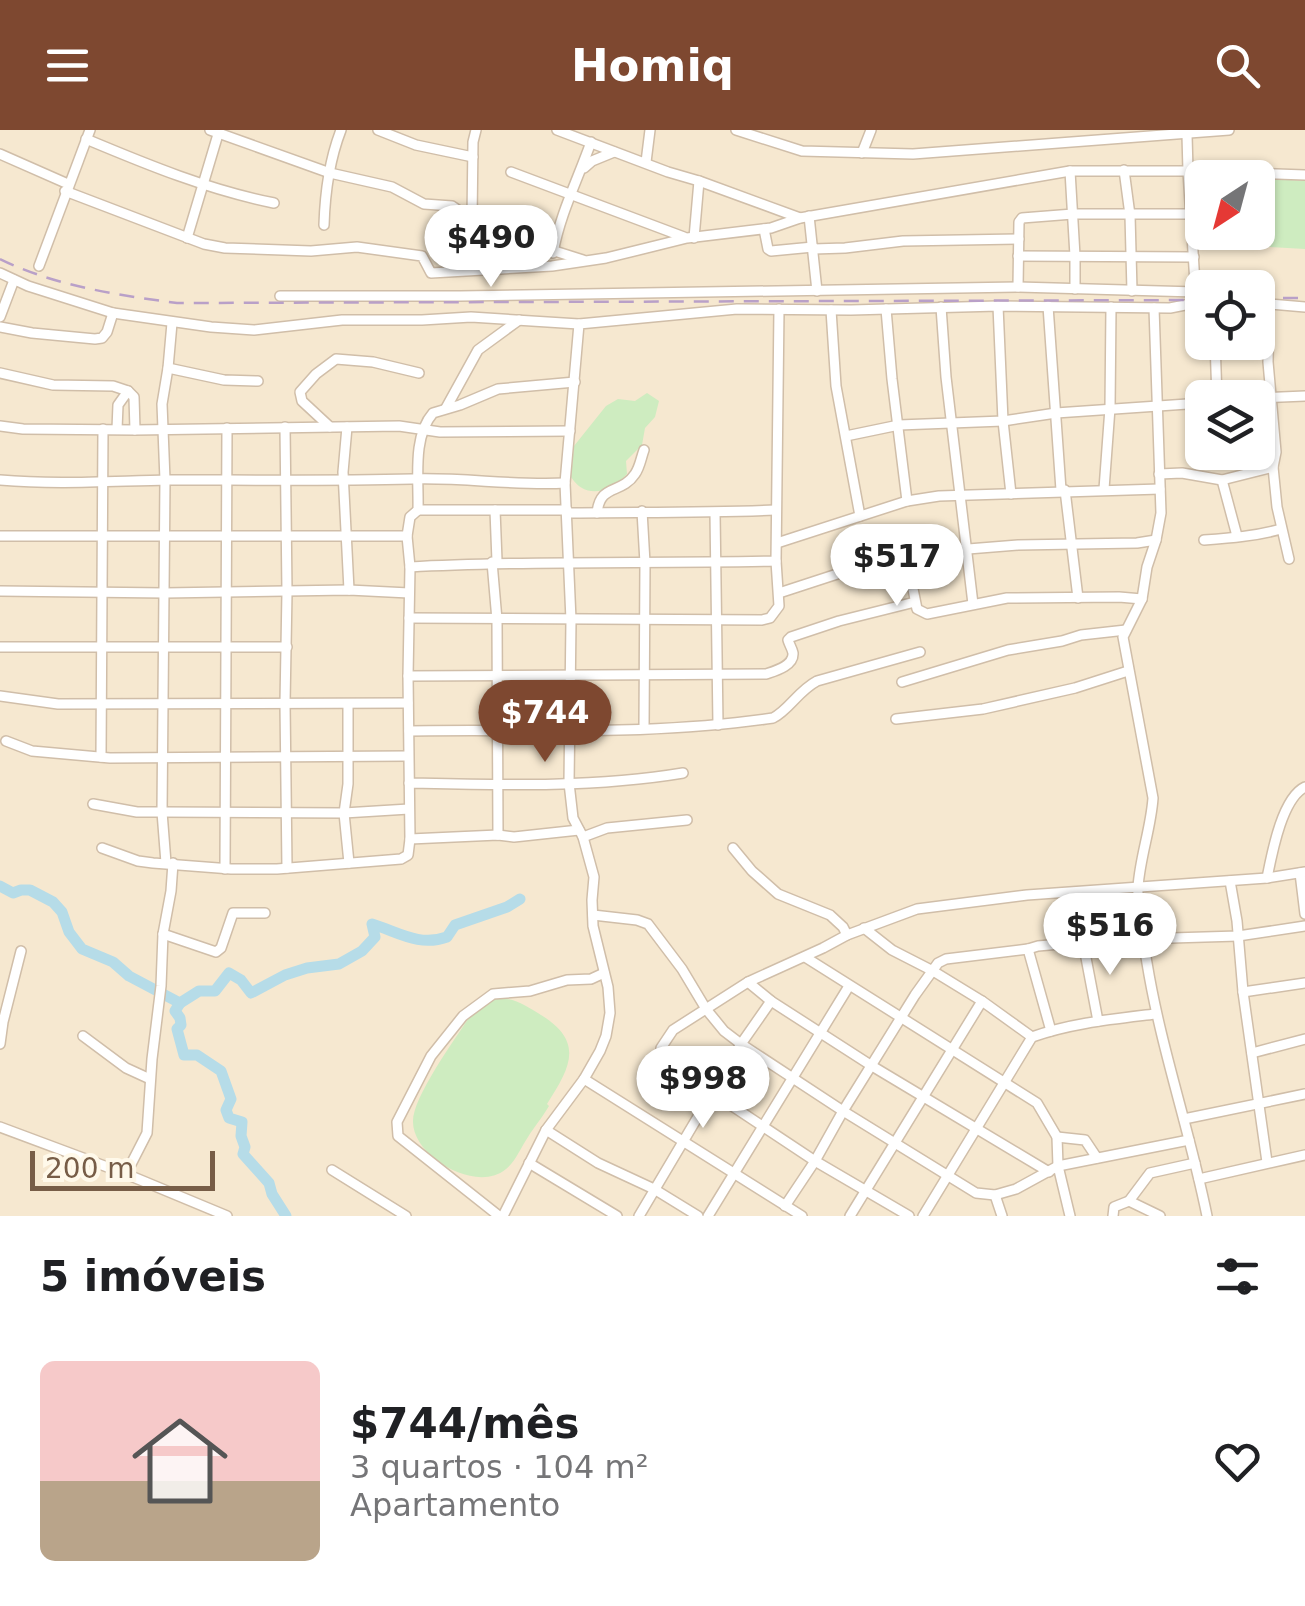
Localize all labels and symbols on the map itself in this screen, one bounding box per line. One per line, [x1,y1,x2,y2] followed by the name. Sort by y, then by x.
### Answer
[1185,160,1275,250] north arrow
[432,205,550,290] pin: $490
[838,524,956,609] pin: $517
[486,680,604,765] pin: $744
[1051,893,1169,978] pin: $516
[644,1046,762,1131] pin: $998
[30,1146,215,1190] scale bar

